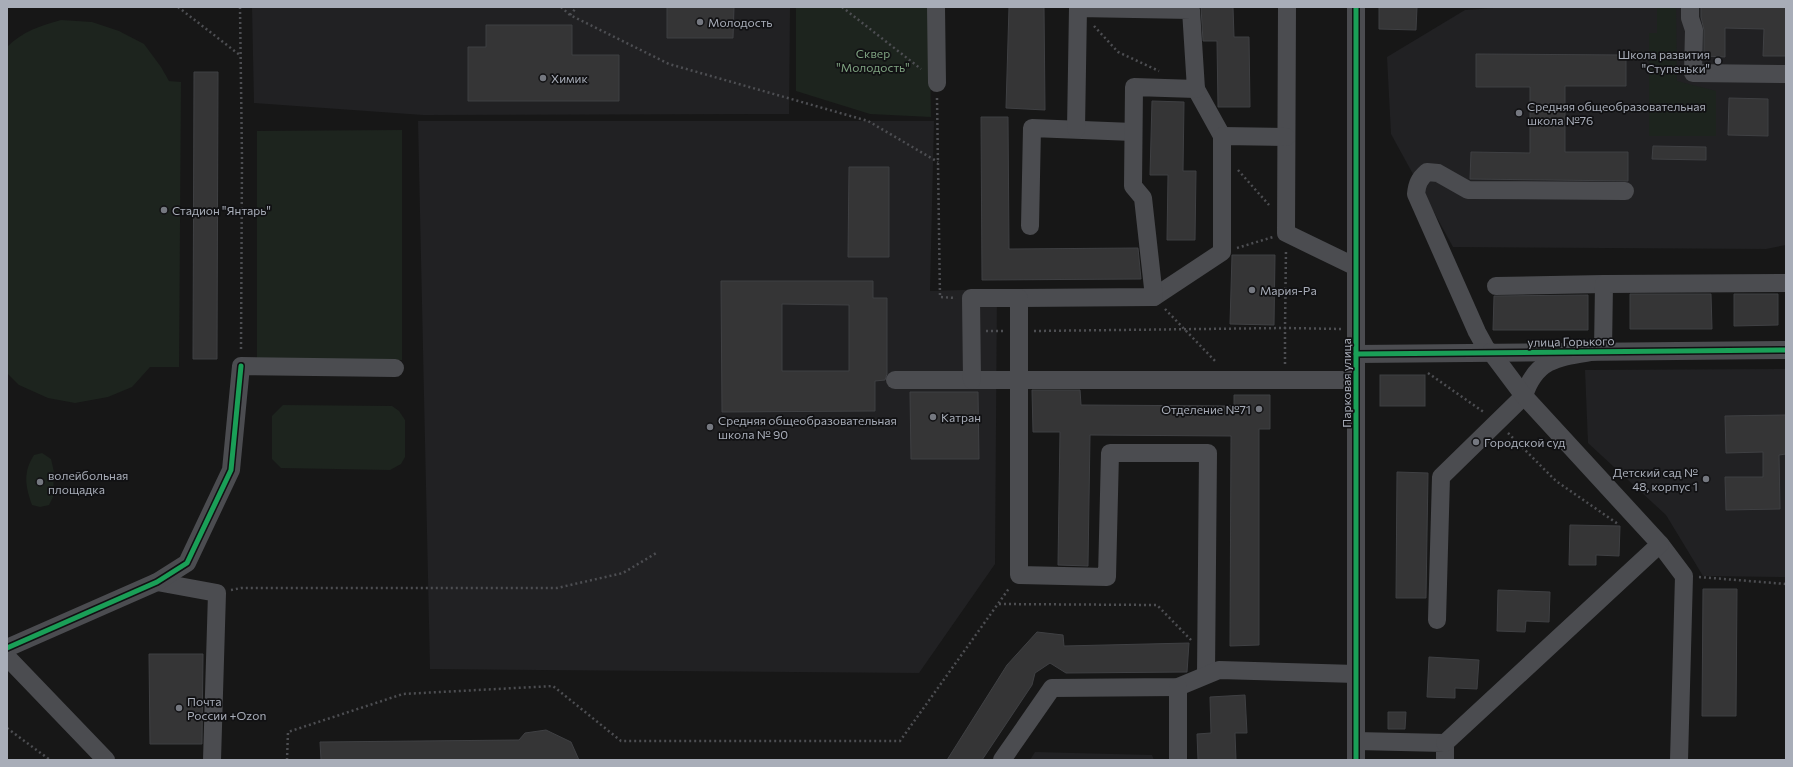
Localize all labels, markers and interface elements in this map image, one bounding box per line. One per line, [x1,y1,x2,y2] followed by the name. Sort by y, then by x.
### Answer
[708,15,773,29] place label: Молодость
[695,17,705,27] marker: Молодость
[836,46,910,74] park label: Сквер "Молодость"
[1618,47,1710,75] place label: Школа развития "Ступеньки"
[1713,56,1723,66] marker: Школа развития "Ступеньки"
[551,71,588,85] place label: Химик
[538,73,548,83] marker: Химик
[1527,99,1706,127] place label: Средняя общеобразовательная школа №76
[1514,108,1524,118] marker: Средняя общеобразовательная школа №76
[172,203,271,217] place label: Стадион "Янтарь"
[159,205,169,215] marker: Стадион "Янтарь"
[1260,283,1317,297] place label: Мария-Ра
[1247,285,1257,295] marker: Мария-Ра
[1527,333,1615,349] street label: улица Горького
[1339,338,1353,428] street label: Парковая улица
[1161,402,1251,416] place label: Отделение №71
[1254,404,1264,414] marker: Отделение №71
[941,410,981,424] place label: Катран
[928,412,938,422] marker: Катран
[718,413,897,441] place label: Средняя общеобразовательная школа № 90
[705,422,715,432] marker: Средняя общеобразовательная школа № 90
[1484,435,1565,449] place label: Городской суд
[1471,437,1481,447] marker: Городской суд
[1613,465,1698,493] place label: Детский сад № 48, корпус 1
[48,468,128,496] place label: волейбольная площадка
[1701,474,1711,484] marker: Детский сад № 48, корпус 1
[35,477,45,487] marker: волейбольная площадка
[187,694,266,722] place label: Почта России +Ozon
[174,703,184,713] marker: Почта России +Ozon

